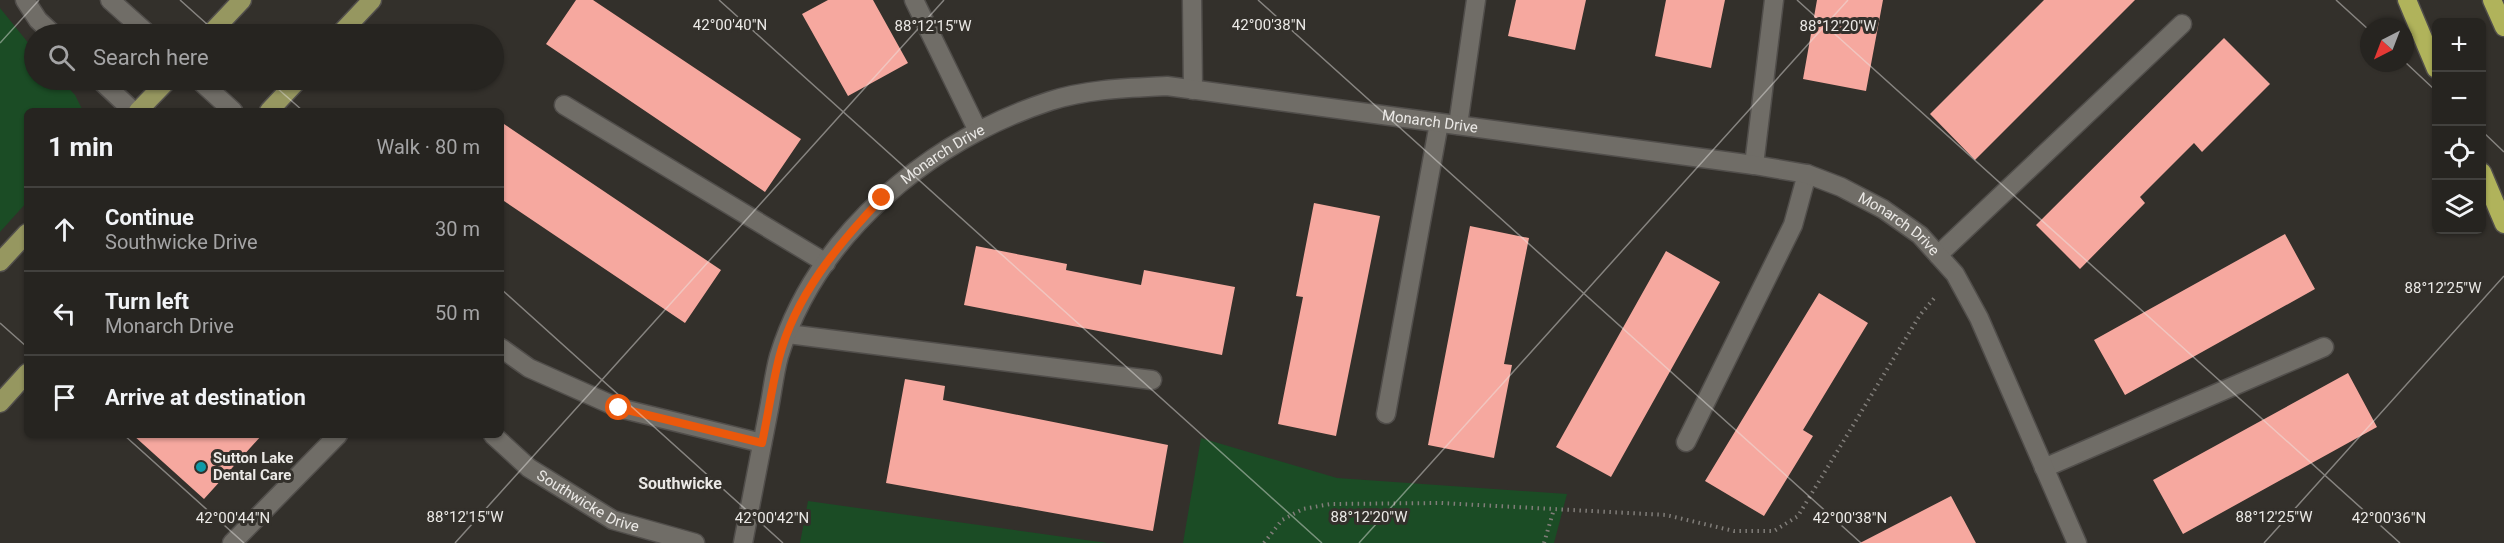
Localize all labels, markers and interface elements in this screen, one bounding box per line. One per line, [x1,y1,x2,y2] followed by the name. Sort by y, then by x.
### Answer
[693,16,767,34] text: 42°00'40"N
[1232,16,1306,34] text: 42°00'38"N
[895,17,971,35] text: 88°12'15"W
[1800,17,1876,35] text: 88°12'20"W
[2360,18,2414,72] north arrow
[2432,18,2486,234] map controls
[2432,18,2486,72] button: +
[24,24,504,90] search box
[45,41,78,74] icon: search
[93,45,209,70] text: Search here
[2432,72,2486,126] button: −
[1381,106,1479,137] street label: Monarch Drive
[897,121,988,188] street label: Monarch Drive
[2432,126,2486,180] button: locate
[48,132,113,162] text: 1 min
[377,135,480,159] text: Walk · 80 m
[2432,180,2486,234] button: layers
[868,184,894,210] route end
[1855,189,1943,259] street label: Monarch Drive
[105,205,194,230] text: Continue
[48,213,81,246] icon: ahead
[435,217,480,241] text: 30 m
[105,230,258,254] text: Southwicke Drive
[2405,279,2481,297] text: 88°12'25"W
[105,289,189,314] text: Turn left
[48,297,81,330] icon: left
[435,301,480,325] text: 50 m
[105,314,234,338] text: Monarch Drive
[48,381,81,414] icon: arrive
[105,385,306,410] text: Arrive at destination
[605,394,631,420] route start
[213,449,293,484] place label: Sutton Lake Dental Care
[194,460,208,474] marker: Sutton Lake Dental Care
[533,466,641,536] street label: Southwicke Drive
[638,474,722,493] district label: Southwicke
[427,508,503,526] text: 88°12'15"W
[1331,508,1407,526] text: 88°12'20"W
[2236,508,2312,526] text: 88°12'25"W
[196,509,270,527] text: 42°00'44"N
[735,509,809,527] text: 42°00'42"N
[1813,509,1887,527] text: 42°00'38"N
[2352,509,2426,527] text: 42°00'36"N

